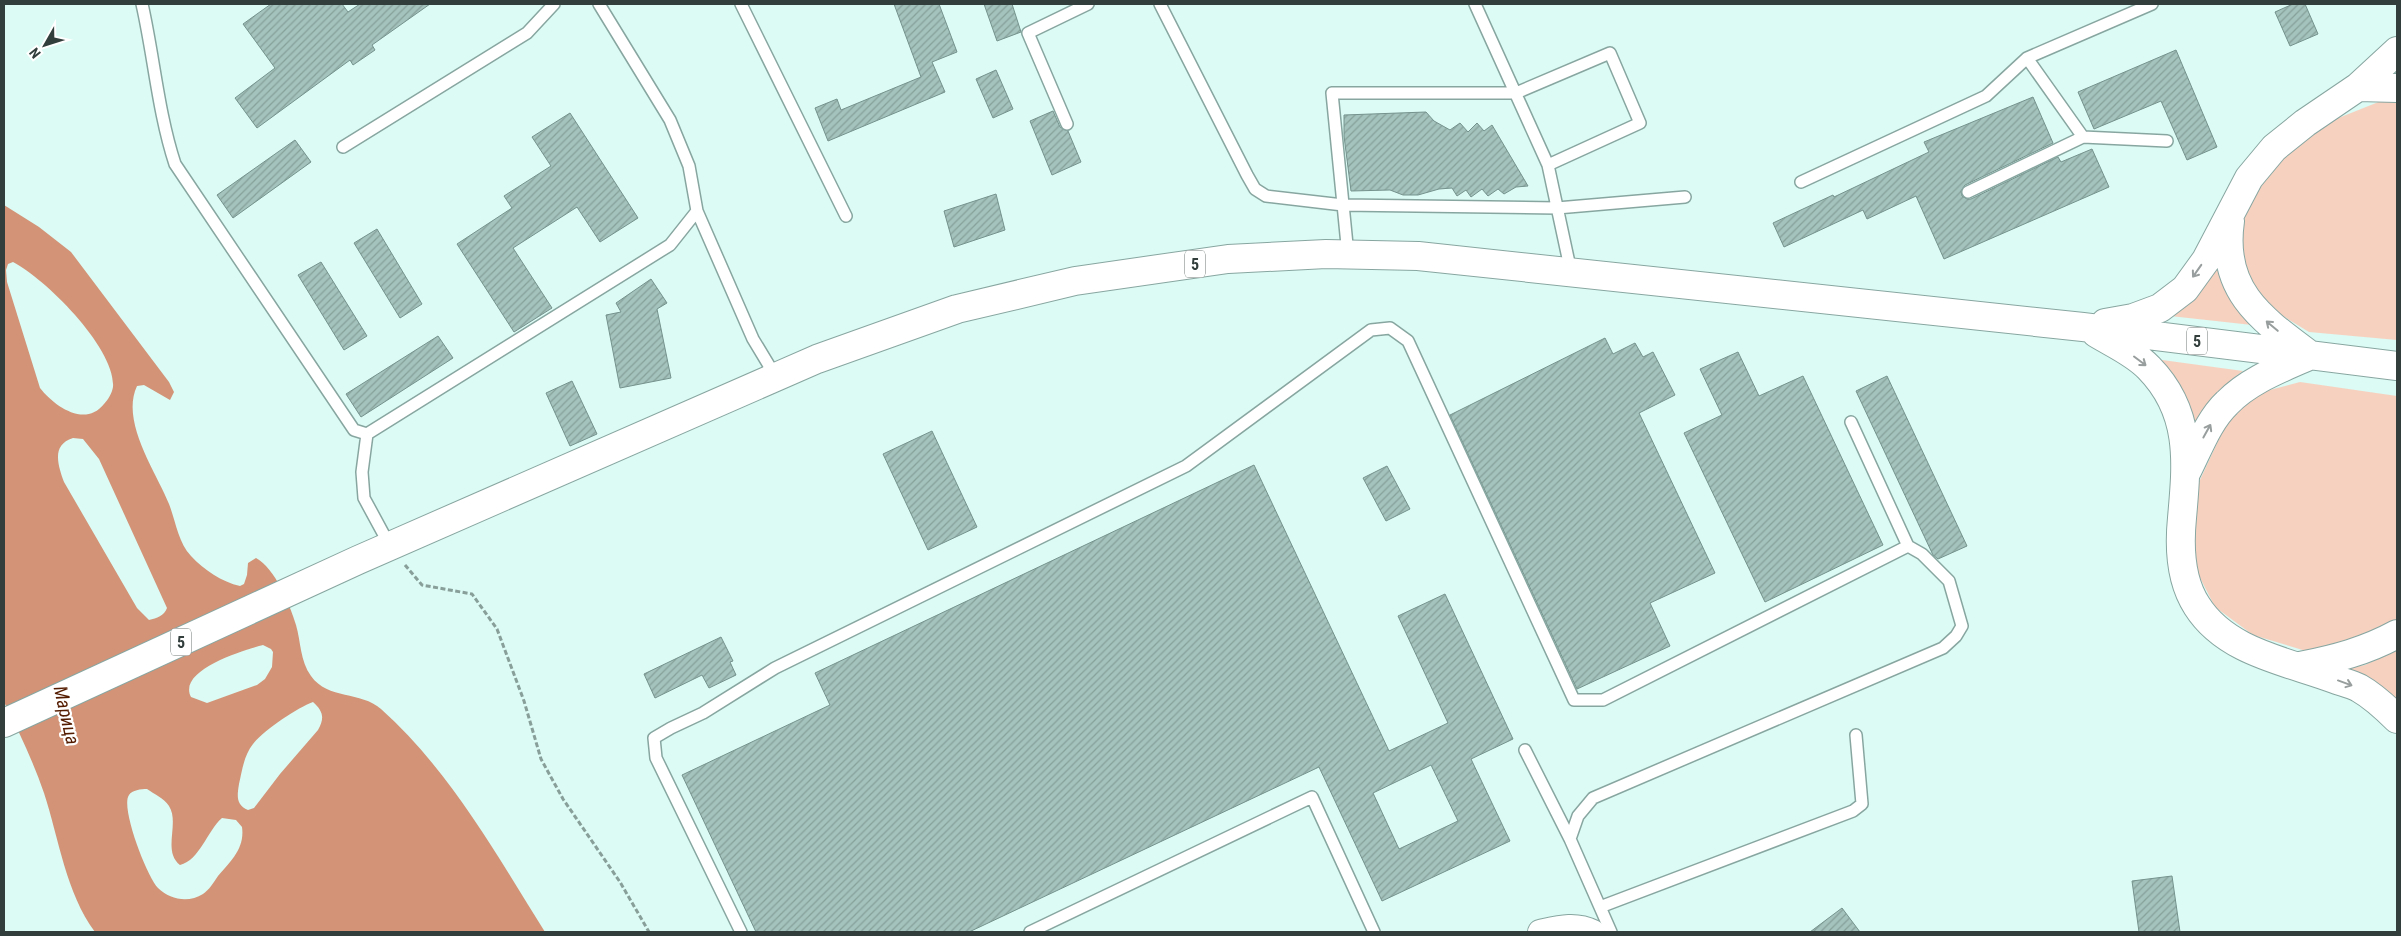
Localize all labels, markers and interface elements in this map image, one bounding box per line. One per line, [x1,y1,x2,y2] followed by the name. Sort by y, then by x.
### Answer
[20,20,70,70] north arrow
[26,45,44,62] text: N
[1185,250,1205,278] road number: 5
[2192,264,2202,278] one-way arrow
[2265,320,2278,331] one-way arrow
[2187,328,2207,354] road number: 5
[2133,356,2147,366] one-way arrow
[2203,425,2213,439] one-way arrow
[171,628,191,656] road number: 5
[2337,679,2353,688] one-way arrow
[49,683,84,747] water label: Марица

